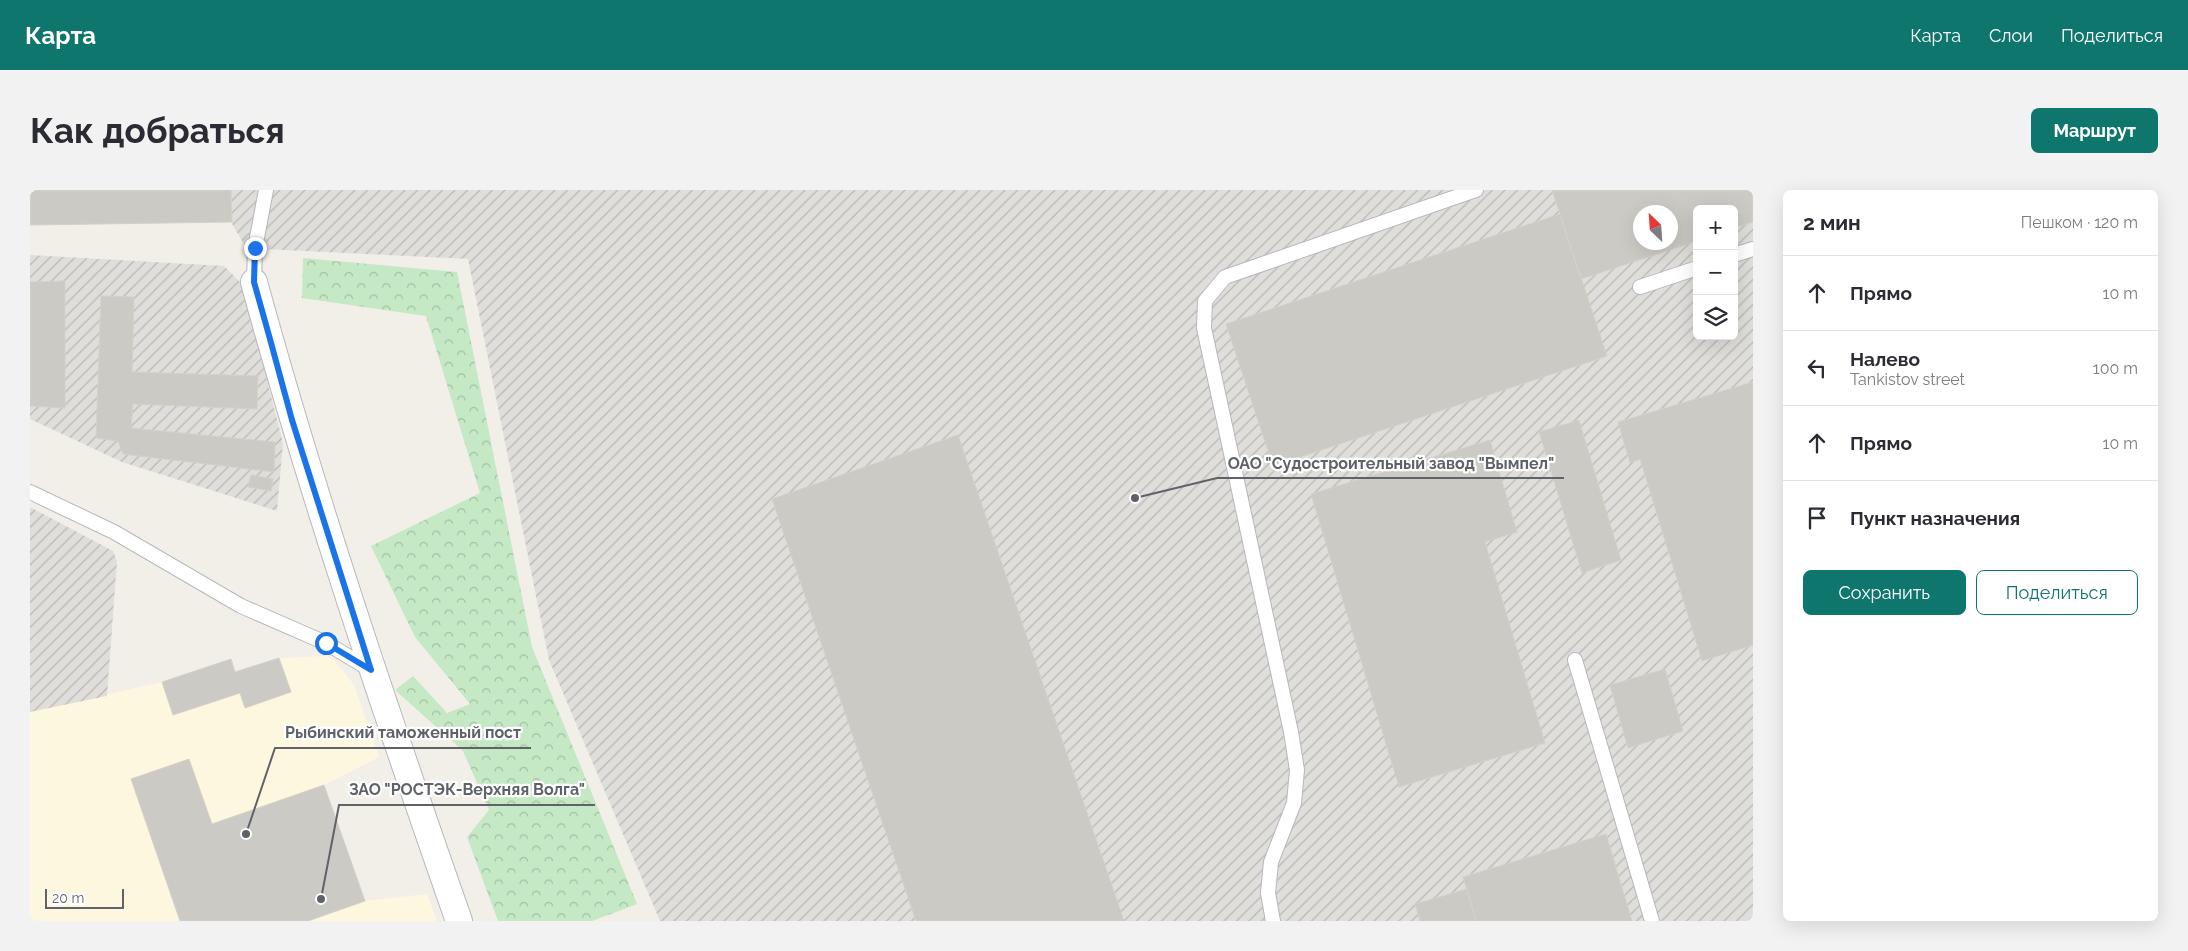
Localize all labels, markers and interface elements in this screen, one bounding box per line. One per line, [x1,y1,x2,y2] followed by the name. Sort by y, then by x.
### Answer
[25,21,96,50] text: Карта
[1910,25,1961,46] text: Карта
[1989,25,2033,46] text: Слои
[2061,25,2163,46] text: Поделиться
[2031,108,2158,153] button: Маршрут
[30,110,285,151] text: Как добраться
[1633,205,1678,250] north arrow
[1693,205,1738,340] map controls
[1693,205,1738,250] button: +
[1803,210,1861,235] text: 2 мин
[2021,213,2138,232] text: Пешком · 120 m
[244,237,267,260] route end
[1693,250,1738,295] button: −
[1803,279,1831,307] icon: ahead
[1850,282,1912,304] text: Прямо
[2103,284,2138,303] text: 10 m
[1693,295,1738,340] button: layers
[1850,348,1920,370] text: Налево
[1803,354,1831,382] icon: left
[2093,359,2138,378] text: 100 m
[1850,370,1965,389] text: Tankistov street
[1803,429,1831,457] icon: ahead
[1850,432,1912,454] text: Прямо
[2103,434,2138,453] text: 10 m
[1217,447,1564,478] callout: ОАО "Судостроительный завод "Вымпел"
[1228,454,1554,473] text: ОАО "Судостроительный завод "Вымпел"
[1803,504,1831,532] icon: arrive
[1850,507,2020,529] text: Пункт назначения
[1803,570,1966,615] button: Сохранить
[1976,570,2138,615] button: Поделиться
[315,632,338,655] route start
[275,717,531,748] callout: Рыбинский таможенный пост
[285,723,521,742] text: Рыбинский таможенный пост
[339,774,595,805] callout: ЗАО "РОСТЭК-Верхняя Волга"
[349,780,585,799] text: ЗАО "РОСТЭК-Верхняя Волга"
[45,886,124,909] scale bar
[52,890,84,906] text: 20 m

